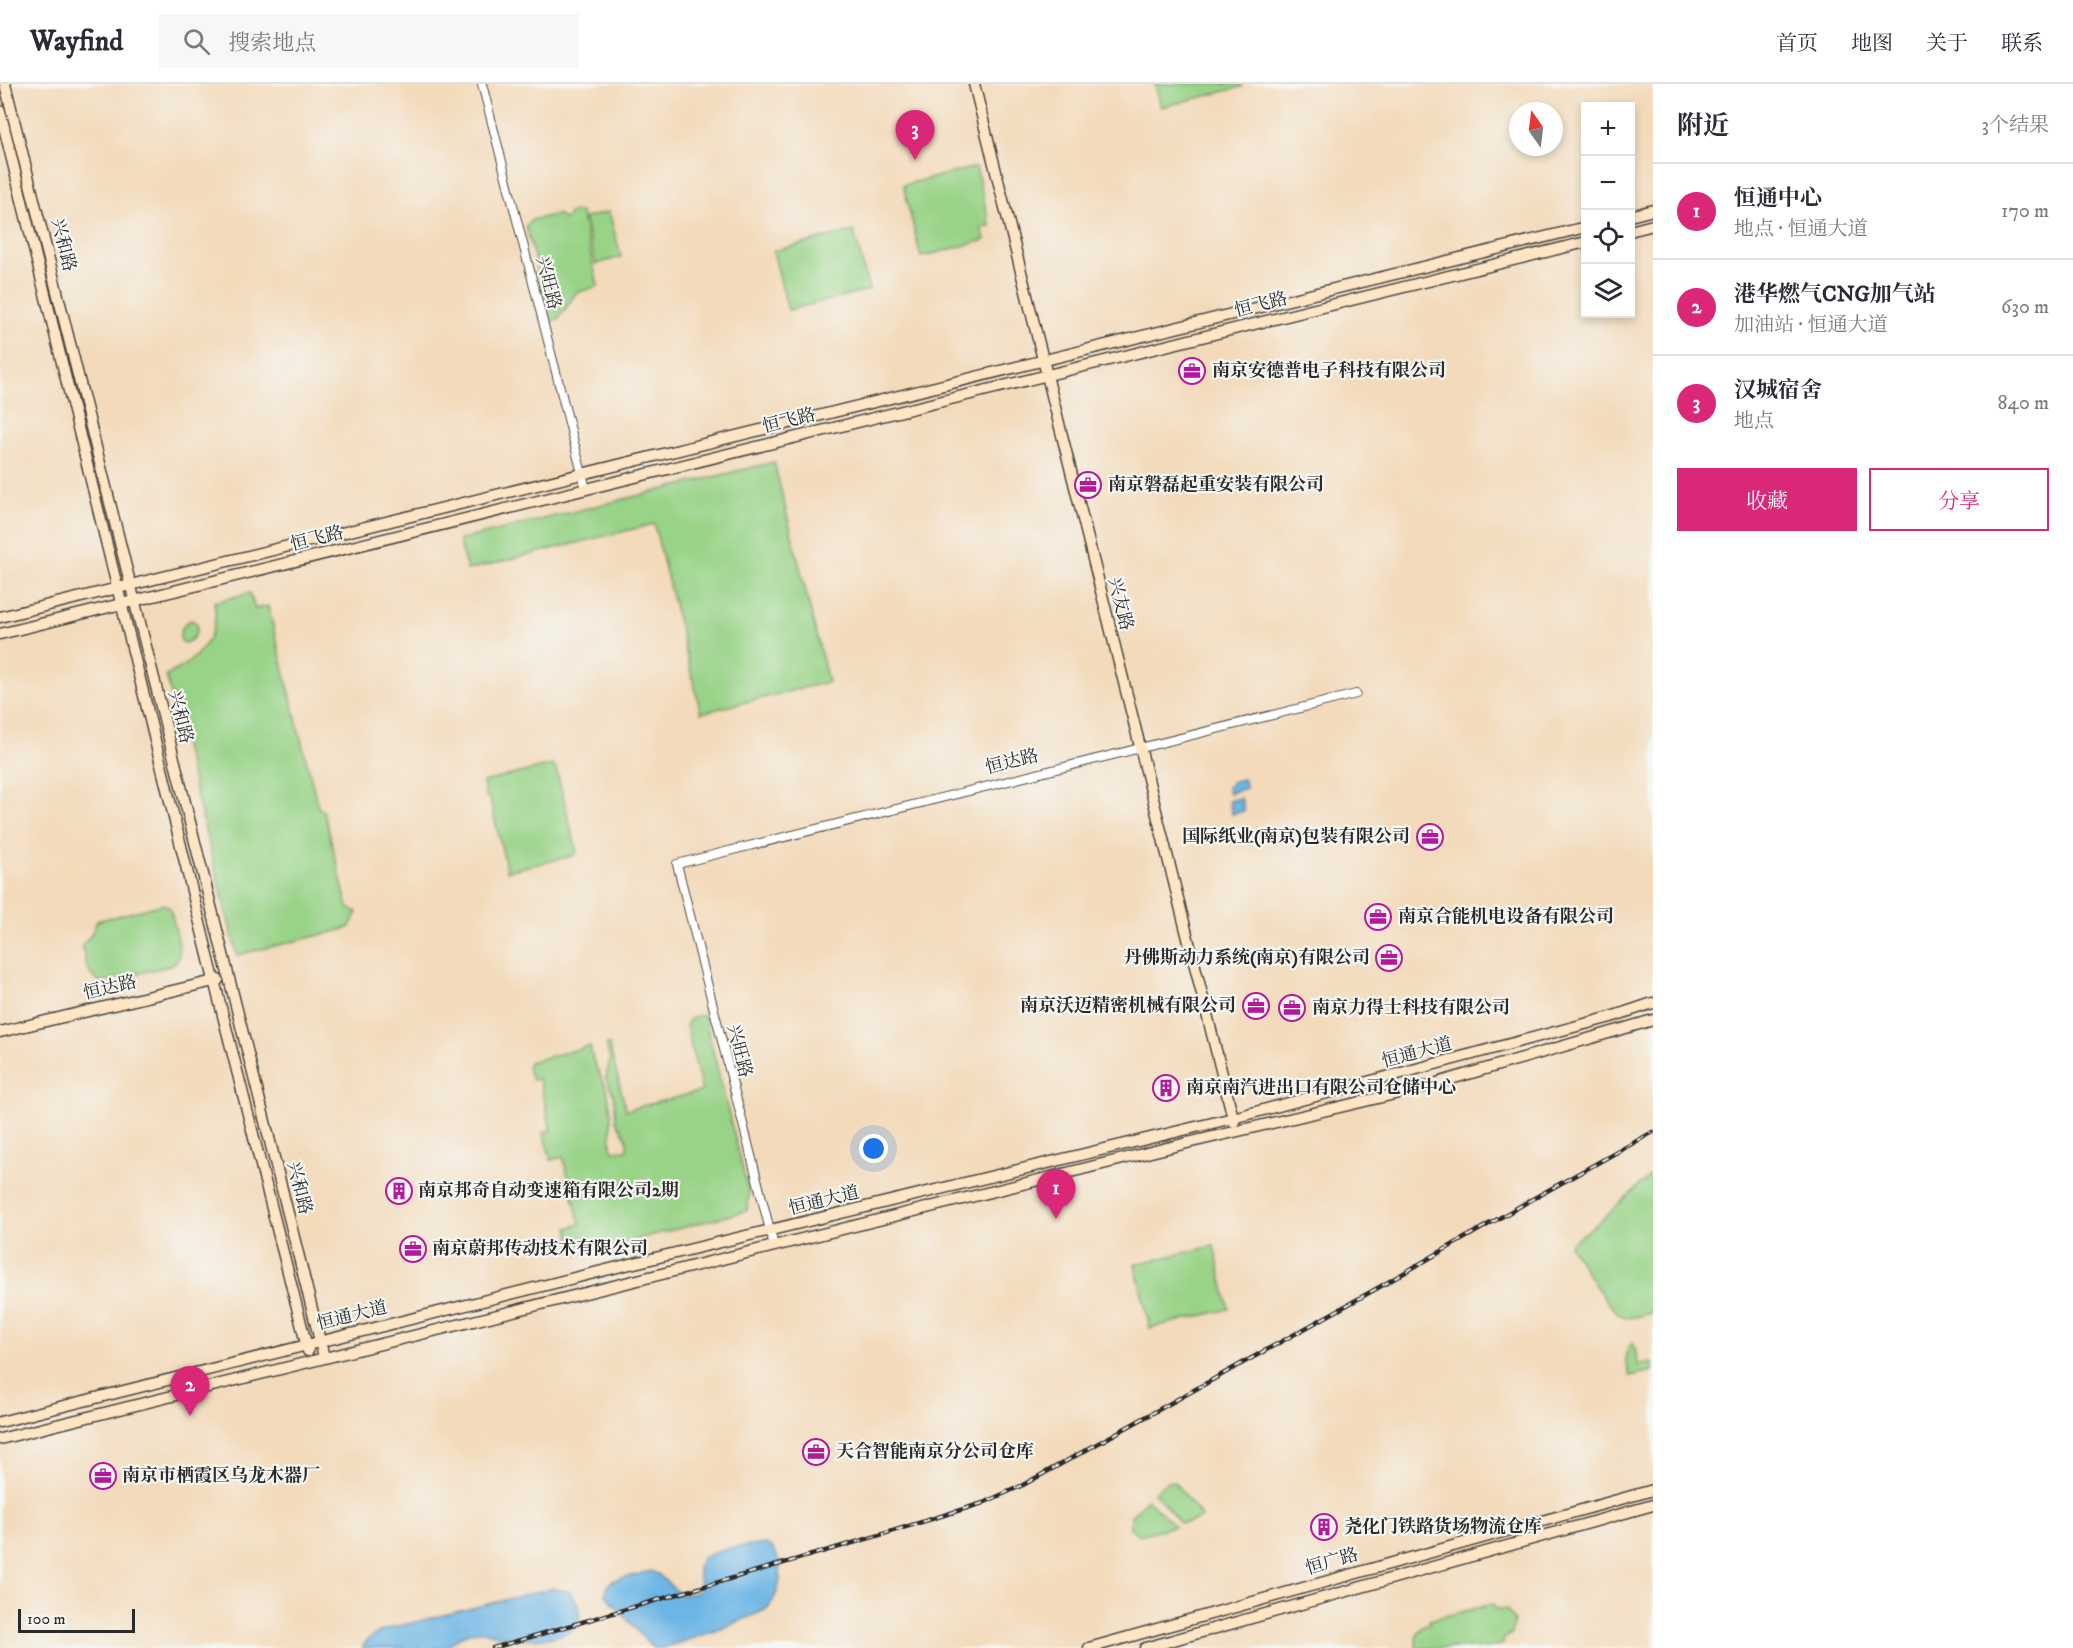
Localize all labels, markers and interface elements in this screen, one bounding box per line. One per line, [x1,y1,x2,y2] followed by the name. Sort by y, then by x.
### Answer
[159,14,579,68] search box
[30,24,123,59] text: Wayfind
[180,25,213,58] icon: search
[228,30,316,57] text: 搜索地点
[1776,31,1818,57] text: 首页
[1851,31,1893,57] text: 地图
[1926,31,1968,57] text: 关于
[2001,31,2043,57] text: 联系
[1509,102,1563,156] north arrow
[1581,102,1635,318] map controls
[1581,102,1635,156] button: +
[896,110,934,160] pin: 3
[1677,110,1729,143] text: 附近
[1982,113,2049,138] text: 3个结果
[1581,156,1635,210] button: −
[1734,185,1822,212] text: 恒通中心
[1693,199,1700,224] text: 1
[2001,199,2049,224] text: 170 m
[1581,210,1635,264] button: locate
[46,216,80,274] street label: 兴和路
[1734,217,1867,242] text: 地点 · 恒通大道
[531,254,565,312] street label: 兴旺路
[1581,264,1635,318] button: layers
[1734,281,1936,308] text: 港华燃气CNG加气站
[1232,288,1290,322] street label: 恒飞路
[1692,295,1701,320] text: 2
[2001,295,2049,320] text: 630 m
[1734,313,1887,338] text: 加油站 · 恒通大道
[1177,356,1207,386] office icon: 南京安德普电子科技有限公司
[1212,360,1446,382] place label: 南京安德普电子科技有限公司
[1734,377,1822,404] text: 汉城宿舍
[1693,391,1700,416] text: 3
[1997,391,2049,416] text: 840 m
[760,404,818,438] street label: 恒飞路
[1734,409,1774,434] text: 地点
[1677,468,1857,531] button: 收藏
[1869,468,2049,531] button: 分享
[1073,470,1103,500] office icon: 南京磐磊起重安装有限公司
[1108,474,1324,496] place label: 南京磐磊起重安装有限公司
[288,522,346,556] street label: 恒飞路
[1103,575,1137,633] street label: 兴友路
[163,688,197,746] street label: 兴和路
[983,745,1041,779] street label: 恒达路
[1415,822,1445,852] office icon: 国际纸业(南京)包装有限公司
[1182,826,1410,848] place label: 国际纸业(南京)包装有限公司
[1363,902,1393,932] office icon: 南京合能机电设备有限公司
[1398,906,1614,928] place label: 南京合能机电设备有限公司
[1374,943,1404,973] office icon: 丹佛斯动力系统(南京)有限公司
[1124,947,1370,969] place label: 丹佛斯动力系统(南京)有限公司
[81,971,139,1005] street label: 恒达路
[1241,991,1271,1021] office icon: 南京沃迈精密机械有限公司
[1277,993,1307,1023] office icon: 南京力得士科技有限公司
[1020,995,1236,1017] place label: 南京沃迈精密机械有限公司
[1312,997,1510,1019] place label: 南京力得士科技有限公司
[722,1022,756,1080] street label: 兴旺路
[1379,1033,1455,1073] street label: 恒通大道
[1151,1073,1181,1103] building icon: 南京南汽进出口有限公司仓储中心
[1186,1077,1456,1099] place label: 南京南汽进出口有限公司仓储中心
[859,1134,888,1163] your location
[282,1159,316,1217] street label: 兴和路
[1036,1170,1076,1219] pin: 1
[384,1176,414,1206] building icon: 南京邦奇自动变速箱有限公司2期
[418,1180,679,1202] place label: 南京邦奇自动变速箱有限公司2期
[786,1182,862,1220] street label: 恒通大道
[398,1234,428,1264] office icon: 南京蔚邦传动技术有限公司
[432,1238,648,1260] place label: 南京蔚邦传动技术有限公司
[314,1297,390,1335] street label: 恒通大道
[170,1366,210,1416] pin: 2
[801,1437,831,1467] office icon: 天合智能南京分公司仓库
[836,1441,1034,1463] place label: 天合智能南京分公司仓库
[88,1461,118,1491] office icon: 南京市栖霞区乌龙木器厂
[122,1465,320,1487] place label: 南京市栖霞区乌龙木器厂
[1309,1512,1339,1542] building icon: 尧化门铁路货场物流仓库
[1344,1516,1542,1538] place label: 尧化门铁路货场物流仓库
[1303,1544,1361,1580] street label: 恒广路
[18,1606,135,1634] scale bar
[27,1609,66,1629] text: 100 m

